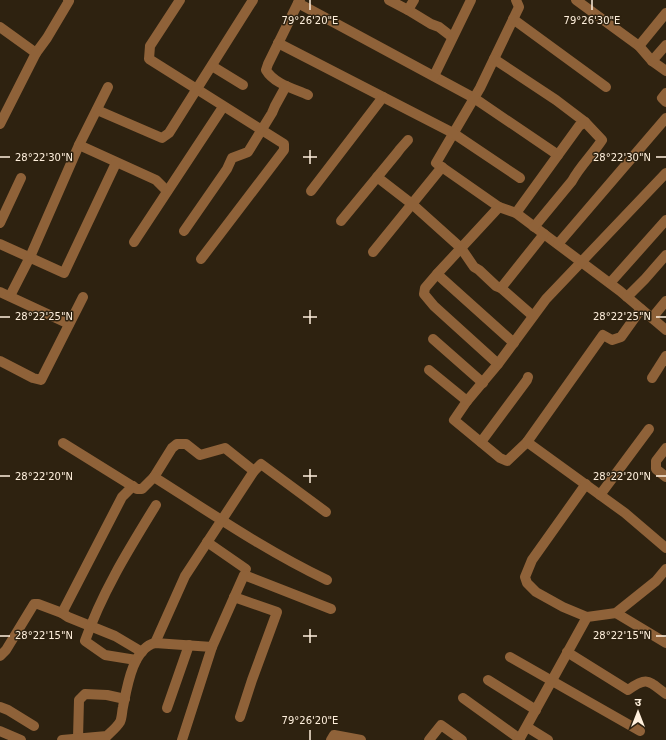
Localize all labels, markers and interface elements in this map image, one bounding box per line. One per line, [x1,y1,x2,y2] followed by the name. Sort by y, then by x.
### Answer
[282,15,338,26] text: 79°26'20"E
[564,15,620,26] text: 79°26'30"E
[15,152,73,163] text: 28°22'30"N
[593,152,651,163] text: 28°22'30"N
[15,311,73,322] text: 28°22'25"N
[593,311,651,322] text: 28°22'25"N
[15,471,73,482] text: 28°22'20"N
[593,471,651,482] text: 28°22'20"N
[15,630,73,641] text: 28°22'15"N
[593,630,651,641] text: 28°22'15"N
[618,692,658,732] north arrow
[635,696,642,709] text: उ
[282,715,338,726] text: 79°26'20"E

